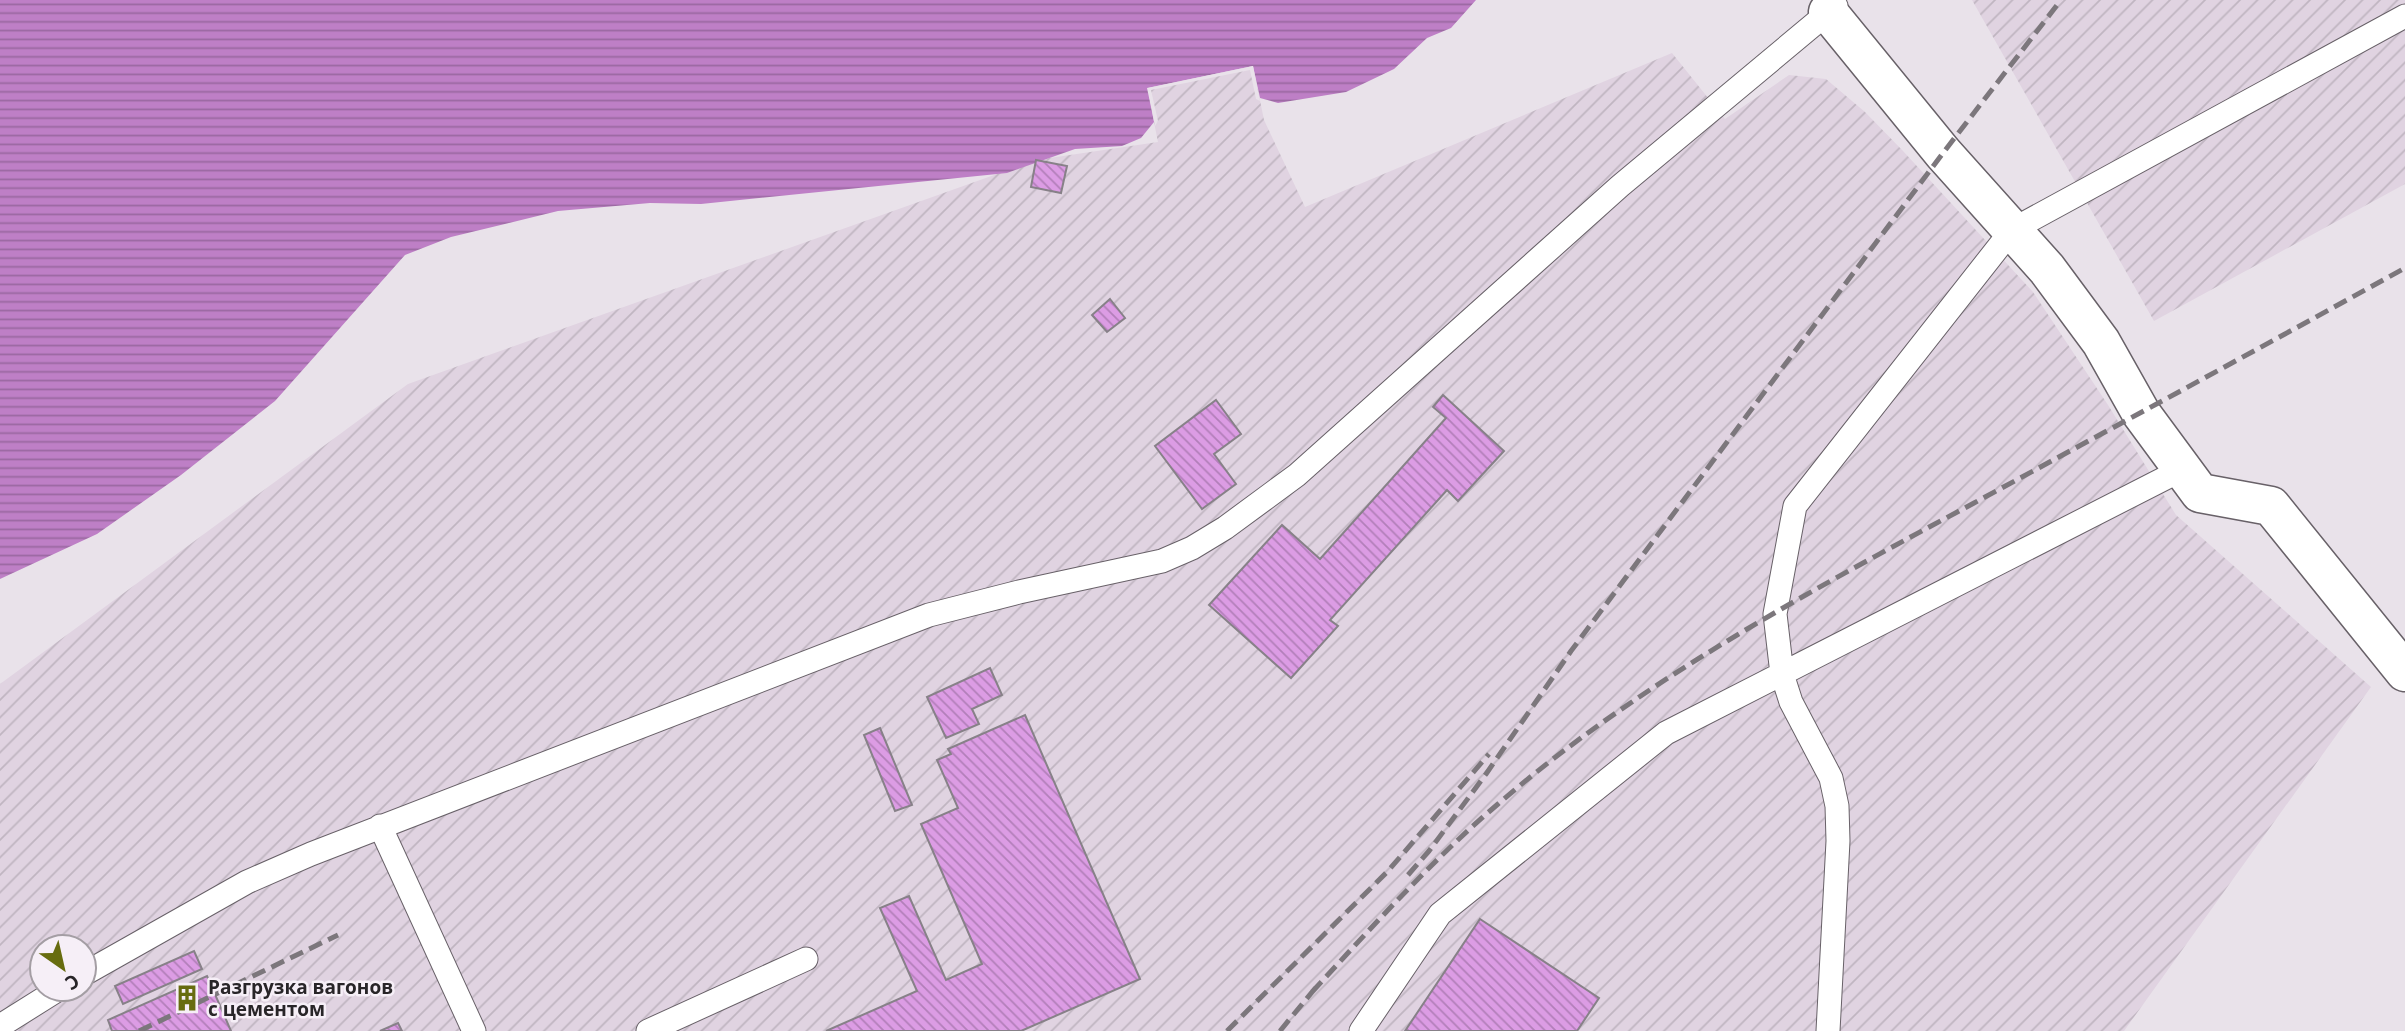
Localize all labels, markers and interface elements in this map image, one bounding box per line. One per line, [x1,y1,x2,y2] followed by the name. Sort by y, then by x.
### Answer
[28,933,98,1003] north arrow
[60,968,85,996] text: С
[208,974,393,1022] place label: Разгрузка вагонов с цементом
[172,983,202,1013] building icon: Разгрузка вагонов с цементом

